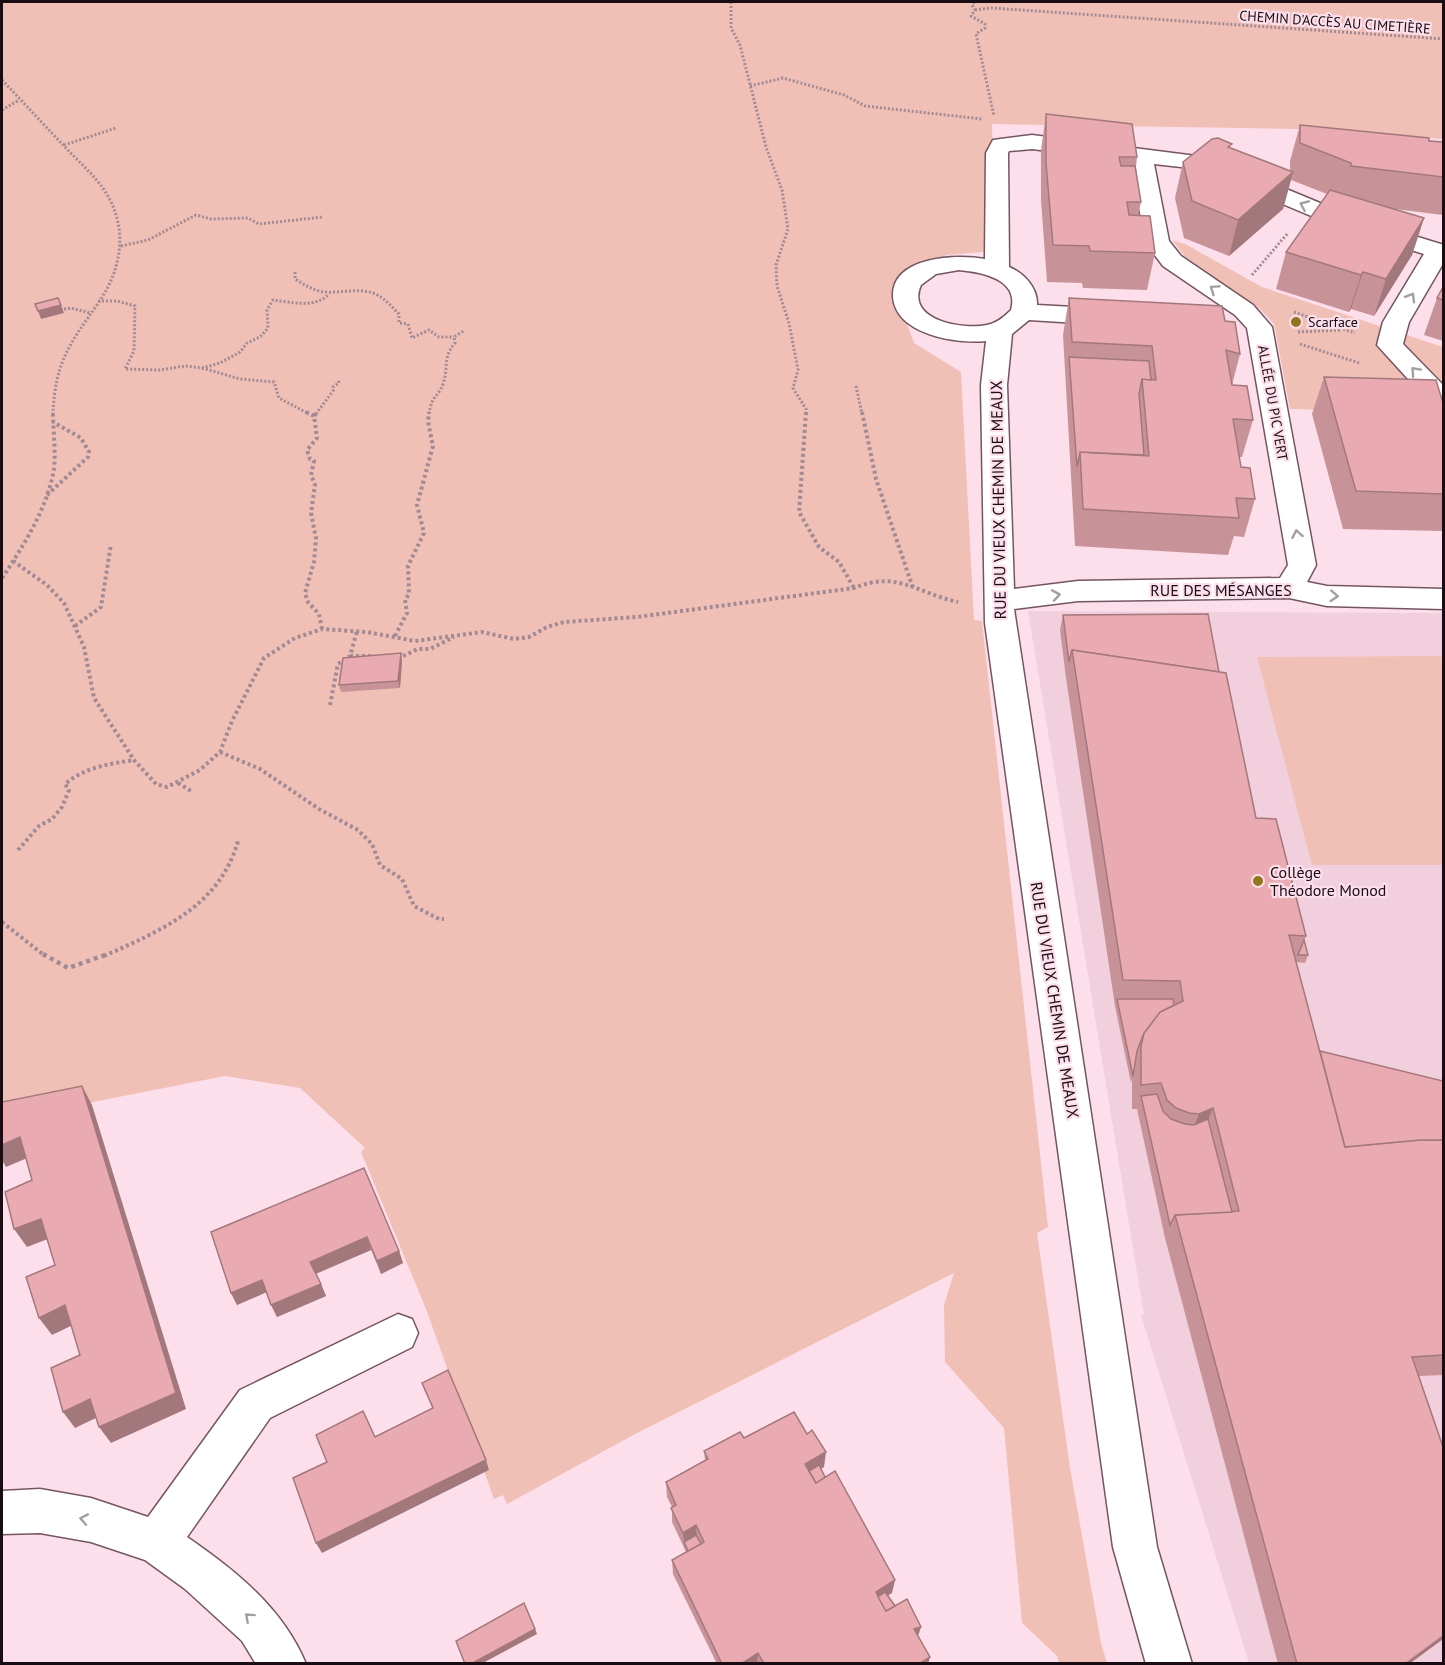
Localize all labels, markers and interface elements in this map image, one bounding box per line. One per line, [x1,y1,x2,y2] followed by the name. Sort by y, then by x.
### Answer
[1239,6,1431,38] street label: CHEMIN D'ACCÈS AU CIMETIÈRE
[1299,200,1310,212] one-way arrow
[1210,286,1221,297] one-way arrow
[1404,293,1416,303] one-way arrow
[1308,313,1358,331] place label: Scarface
[1289,315,1303,329] marker: Scarface
[1254,344,1292,462] street label: ALLÉE DU PIC VERT
[1411,368,1422,378] one-way arrow
[986,380,1010,620] street label: RUE DU VIEUX CHEMIN DE MEAUX
[1291,529,1303,538] one-way arrow
[1150,580,1292,600] street label: RUE DES MÉSANGES
[1051,589,1061,602] one-way arrow
[1330,589,1339,602] one-way arrow
[1270,862,1386,900] place label: Collège Théodore Monod
[1251,874,1265,888] marker: Collège Théodore Monod
[1026,880,1084,1120] street label: RUE DU VIEUX CHEMIN DE MEAUX
[79,1513,89,1526] one-way arrow
[245,1613,256,1624] one-way arrow

